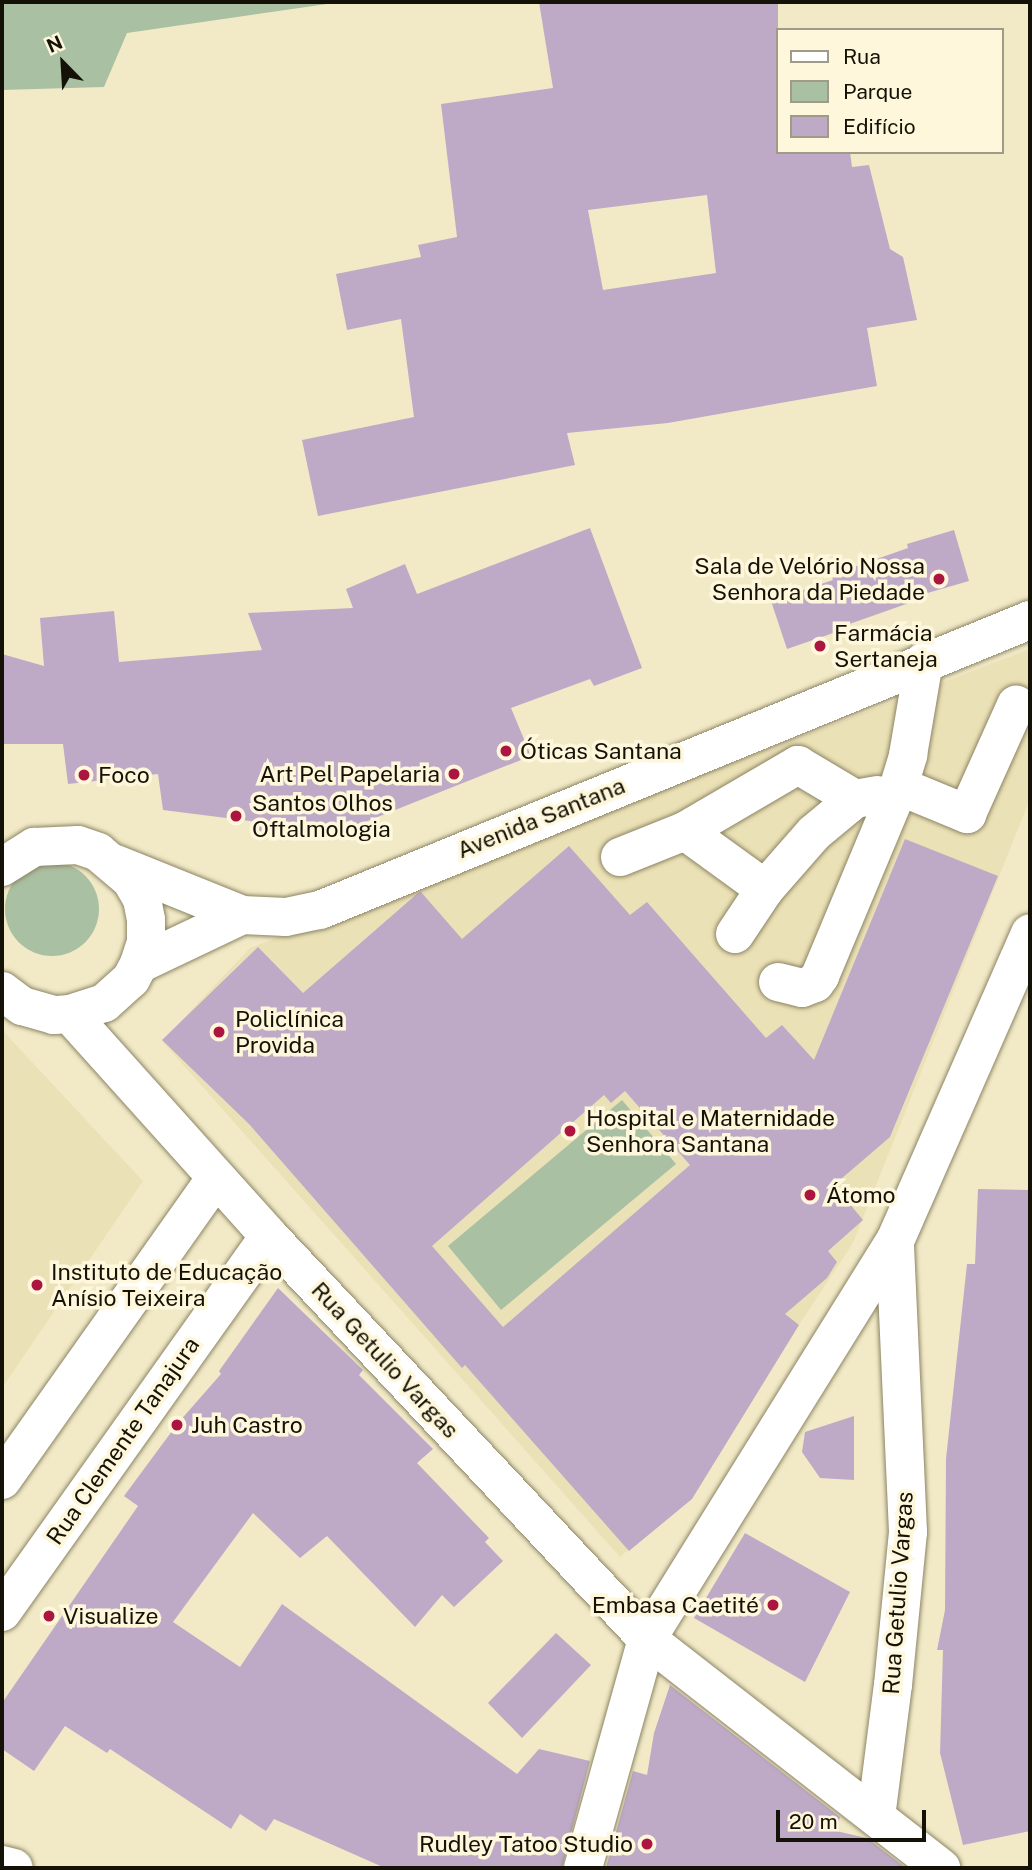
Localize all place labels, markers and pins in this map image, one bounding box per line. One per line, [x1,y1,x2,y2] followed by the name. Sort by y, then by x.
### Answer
[693,552,925,606] place label: Sala de Velório Nossa Senhora da Piedade
[931,571,947,587] marker: Sala de Velório Nossa Senhora da Piedade
[834,619,938,673] place label: Farmácia Sertaneja
[812,638,828,654] marker: Farmácia Sertaneja
[520,737,682,765] place label: Óticas Santana
[498,743,514,759] marker: Óticas Santana
[260,760,440,788] place label: Art Pel Papelaria
[98,761,150,789] place label: Foco
[446,766,462,782] marker: Art Pel Papelaria
[76,767,92,783] marker: Foco
[252,789,393,843] place label: Santos Olhos Oftalmologia
[226,806,246,826] marker: Santos Olhos Oftalmologia
[235,1005,344,1059] place label: Policlínica Provida
[209,1022,229,1042] marker: Policlínica Provida
[586,1104,836,1158] place label: Hospital e Maternidade Senhora Santana
[560,1121,580,1141] marker: Hospital e Maternidade Senhora Santana
[826,1181,896,1209] place label: Átomo
[800,1185,820,1205] marker: Átomo
[51,1258,283,1312] place label: Instituto de Educação Anísio Teixeira
[29,1277,45,1293] marker: Instituto de Educação Anísio Teixeira
[191,1411,303,1439] place label: Juh Castro
[169,1417,185,1433] marker: Juh Castro
[592,1591,759,1619] place label: Embasa Caetité
[765,1597,781,1613] marker: Embasa Caetité
[63,1602,158,1630] place label: Visualize
[41,1608,57,1624] marker: Visualize
[419,1830,633,1858] place label: Rudley Tatoo Studio
[639,1836,655,1852] marker: Rudley Tatoo Studio

